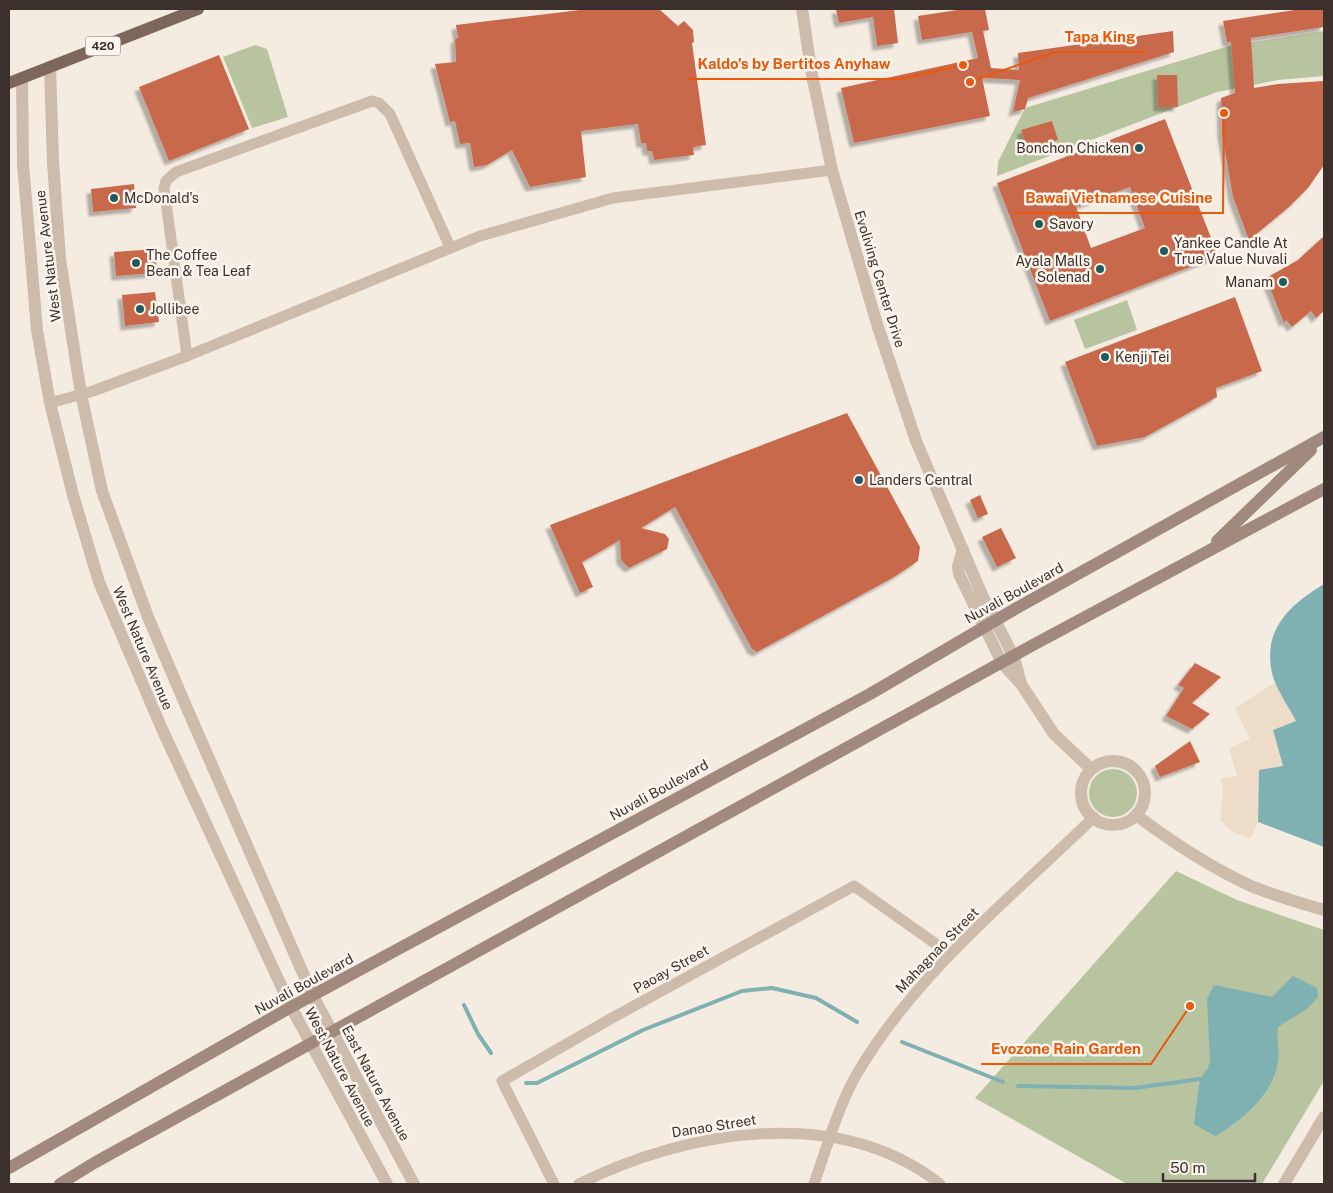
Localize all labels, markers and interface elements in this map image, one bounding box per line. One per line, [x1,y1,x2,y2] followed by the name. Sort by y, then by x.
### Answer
[1055,22,1146,52] callout: Tapa King
[1065,28,1136,45] text: Tapa King
[86,36,120,56] road number: 420
[687,49,901,79] callout: Kaldo's by Bertitos Anyhaw
[697,55,891,72] text: Kaldo's by Bertitos Anyhaw
[1016,140,1129,156] place label: Bonchon Chicken
[1133,142,1145,154] marker: Bonchon Chicken
[1015,183,1223,213] callout: Bawai Vietnamese Cuisine
[32,189,64,323] street label: West Nature Avenue
[1025,189,1213,206] text: Bawai Vietnamese Cuisine
[124,190,199,206] place label: McDonald's
[108,192,120,204] marker: McDonald's
[851,208,909,350] street label: Evoliving Center Drive
[1049,216,1094,232] place label: Savory
[1033,218,1045,230] marker: Savory
[1174,235,1288,267] place label: Yankee Candle At True Value Nuvali
[1158,245,1170,257] marker: Yankee Candle At True Value Nuvali
[146,247,251,279] place label: The Coffee Bean & Tea Leaf
[1015,253,1090,285] place label: Ayala Malls Solenad
[130,257,142,269] marker: The Coffee Bean & Tea Leaf
[1094,263,1106,275] marker: Ayala Malls Solenad
[1225,274,1273,290] place label: Manam
[1277,276,1289,288] marker: Manam
[150,301,199,317] place label: Jollibee
[134,303,146,315] marker: Jollibee
[1115,349,1170,365] place label: Kenji Tei
[1099,351,1111,363] marker: Kenji Tei
[869,472,973,488] place label: Landers Central
[853,474,865,486] marker: Landers Central
[962,559,1066,627] street label: Nuvali Boulevard
[110,584,176,712] street label: West Nature Avenue
[607,756,711,824] street label: Nuvali Boulevard
[892,904,982,996] street label: Mahagnao Street
[631,942,711,996] street label: Paoay Street
[252,950,356,1018] street label: Nuvali Boulevard
[302,1005,378,1129] street label: West Nature Avenue
[339,1023,413,1143] street label: East Nature Avenue
[981,1034,1151,1064] callout: Evozone Rain Garden
[991,1040,1141,1057] text: Evozone Rain Garden
[671,1111,757,1141] street label: Danao Street
[1163,1150,1256,1182] scale bar
[1170,1159,1205,1176] text: 50 m

